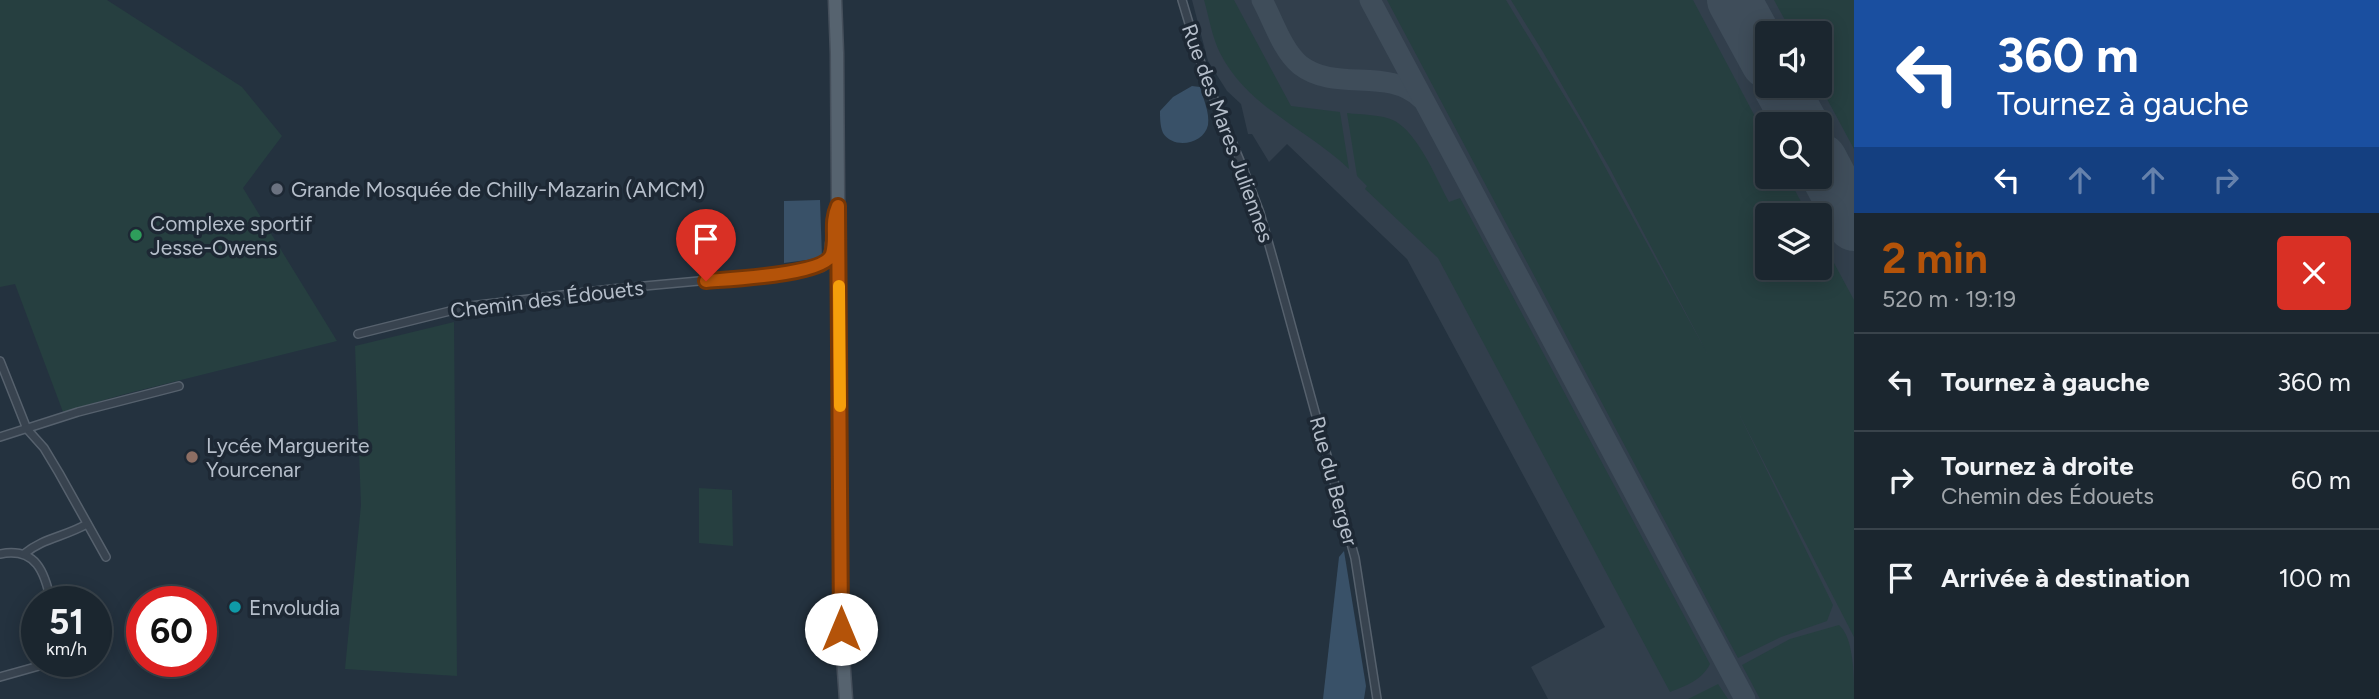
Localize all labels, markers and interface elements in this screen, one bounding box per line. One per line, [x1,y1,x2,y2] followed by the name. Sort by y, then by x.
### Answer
[1177,20,1279,246] street label: Rue des Mares Juliennes
[1755,21,1832,280] map controls
[1755,21,1832,98] button: sound
[1997,25,2139,84] text: 360 m
[1882,28,1973,119] icon: left
[1997,85,2249,123] text: Tournez à gauche
[1755,112,1832,189] button: search
[1988,161,2026,199] icon: left
[2061,161,2099,199] icon: ahead
[2134,161,2172,199] icon: ahead
[2207,161,2245,199] icon: right
[291,177,705,202] place label: Grande Mosquée de Chilly-Mazarin (AMCM)
[269,181,285,197] marker: Grande Mosquée de Chilly-Mazarin (AMCM)
[1755,203,1832,280] button: layers
[676,209,736,281] pin
[150,211,312,260] place label: Complexe sportif Jesse-Owens
[687,220,725,258] icon: arrive
[128,227,144,243] marker: Complexe sportif Jesse-Owens
[1882,233,1988,284] text: 2 min
[2277,236,2351,310] button: close
[449,275,645,323] street label: Chemin des Édouets
[1882,285,2016,313] text: 520 m · 19:19
[1882,363,1920,401] icon: left
[1941,366,2150,398] text: Tournez à gauche
[2277,366,2351,398] text: 360 m
[1305,414,1363,548] street label: Rue du Berger
[206,433,370,482] place label: Lycée Marguerite Yourcenar
[184,449,200,465] marker: Lycée Marguerite Yourcenar
[1941,450,2134,482] text: Tournez à droite
[1882,461,1920,499] icon: right
[2291,464,2351,496] text: 60 m
[1941,482,2154,510] text: Chemin des Édouets
[1882,559,1920,597] icon: arrive
[1941,562,2190,594] text: Arrivée à destination
[2278,562,2351,594] text: 100 m
[126,586,217,677] speed limit sign: 60
[804,592,878,666] position arrow
[249,595,340,620] place label: Envoludia
[227,599,243,615] marker: Envoludia
[49,601,84,643] text: 51
[46,638,87,660] text: km/h

